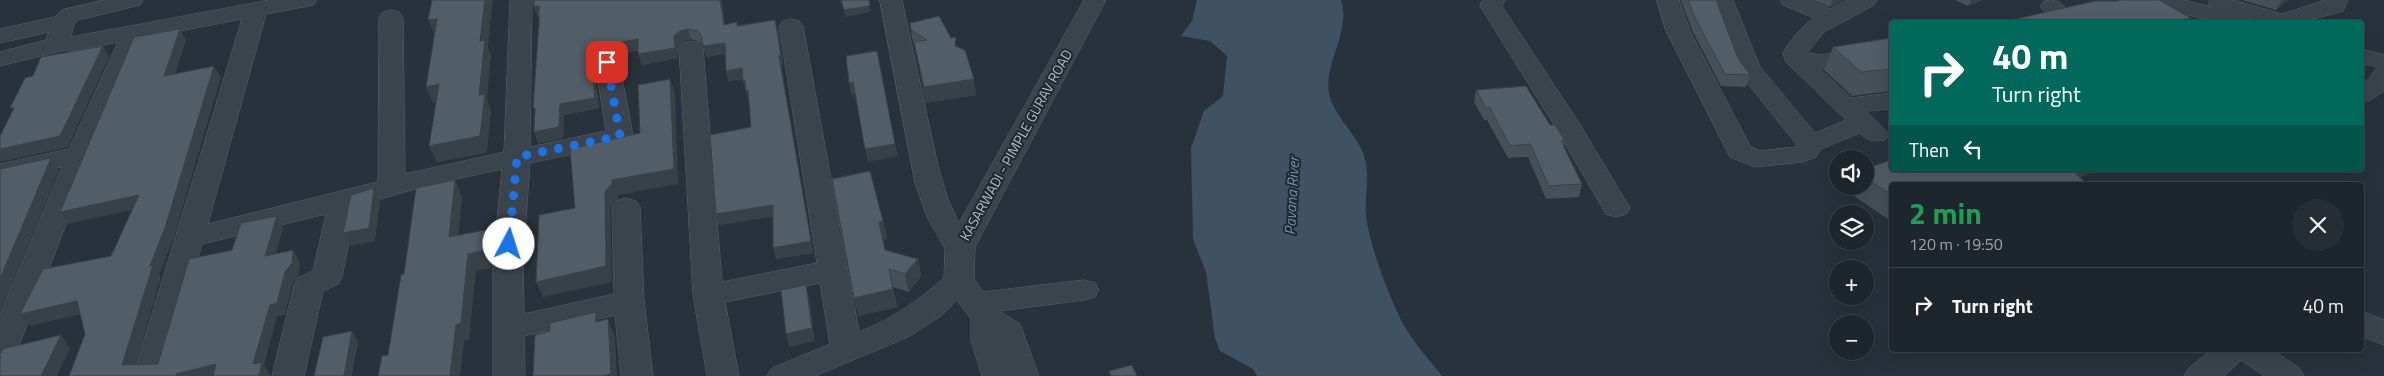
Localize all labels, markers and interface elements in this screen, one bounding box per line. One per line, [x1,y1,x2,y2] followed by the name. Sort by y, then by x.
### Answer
[1992,29,2068,83] text: 40 m
[1909,40,1974,105] icon: right
[586,41,628,83] pin
[954,45,1077,244] street label: KASARWADI - PIMPLE GURAV ROAD
[593,48,621,76] icon: arrive
[1992,77,2081,111] text: Turn right
[1909,135,1949,164] text: Then
[1959,135,1987,163] icon: left
[1829,150,1874,360] map controls
[1829,150,1874,195] button: sound
[1278,154,1305,235] water label: Pavana River
[1909,190,1982,236] text: 2 min
[2292,199,2344,251] button: close
[1829,205,1874,250] button: layers
[482,217,534,269] position arrow
[1909,232,2003,256] text: 120 m · 19:50
[1829,260,1874,305] button: +
[1909,291,1937,319] icon: right
[1952,291,2033,320] text: Turn right
[2303,291,2344,320] text: 40 m
[1829,315,1874,360] button: −

